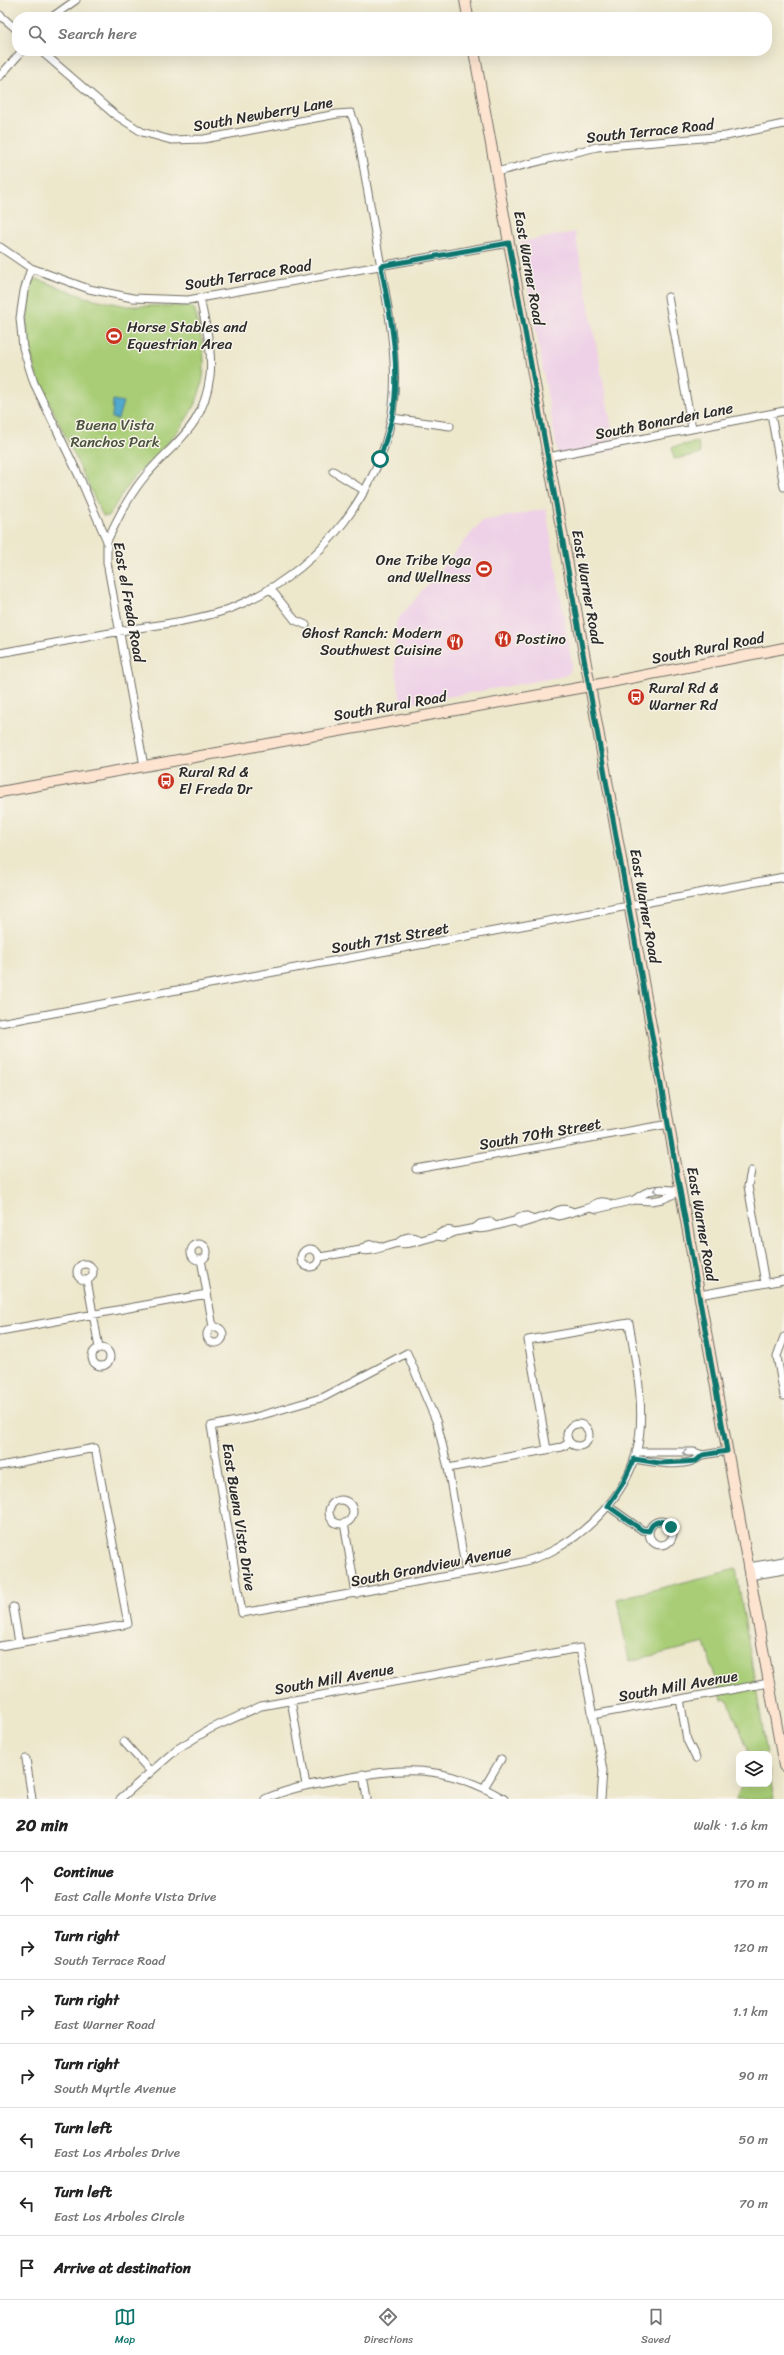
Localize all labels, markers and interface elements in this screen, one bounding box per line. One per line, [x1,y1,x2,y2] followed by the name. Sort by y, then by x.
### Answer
[12,12,772,56] search box
[58,21,137,47] text: Search here
[26,23,48,45] icon: search
[191,89,335,139] street label: South Newberry Lane
[585,111,716,151] street label: South Terrace Road
[506,209,552,328] street label: East Warner Road
[183,252,314,298] street label: South Terrace Road
[127,314,248,357] place label: Horse Stables and Equestrian Area
[104,326,124,346] sports icon: Horse Stables and Equestrian Area
[593,395,736,447] street label: South Bonarden Lane
[70,412,160,455] park label: Buena Vista Ranchos Park
[371,450,389,468] route start
[564,528,610,647] street label: East Warner Road
[106,540,153,665] street label: East el Freda Road
[376,547,471,590] place label: One Tribe Yoga and Wellness
[474,559,494,579] sports icon: One Tribe Yoga and Wellness
[302,620,442,663] place label: Ghost Ranch: Modern Southwest Cuisine
[649,624,768,672] street label: South Rural Road
[516,626,566,652] place label: Postino
[493,629,513,649] restaurant icon: Postino
[445,632,465,652] restaurant icon: Ghost Ranch: Modern Southwest Cuisine
[649,675,719,718] place label: Rural Rd & Warner Rd
[331,683,450,729] street label: South Rural Road
[626,687,646,707] bus stop icon: Rural Rd & Warner Rd
[179,759,253,802] place label: Rural Rd & El Freda Dr
[156,771,176,791] bus stop icon: Rural Rd & El Freda Dr
[622,847,668,966] street label: East Warner Road
[329,915,451,961] street label: South 71st Street
[477,1110,603,1158] street label: South 70th Street
[679,1165,725,1284] street label: East Warner Road
[653,1185,659,1194] one-way arrow
[214,1441,264,1593] street label: East Buena Vista Drive
[682,1448,688,1457] one-way arrow
[662,1518,680,1536] route end
[348,1538,514,1594] street label: South Grandview Avenue
[272,1656,396,1702] street label: South Mill Avenue
[616,1663,740,1709] street label: South Mill Avenue
[736,1751,772,1787] map controls
[736,1751,772,1787] button: layers
[16,1810,68,1840] text: 20 min
[693,1814,768,1837] text: Walk · 1.6 km
[54,1859,114,1885] text: Continue
[733,1872,768,1895] text: 170 m
[16,1873,38,1895] icon: ahead
[54,1885,216,1908] text: East Calle Monte Vista Drive
[54,1923,119,1949] text: Turn right
[733,1936,768,1959] text: 120 m
[16,1937,38,1959] icon: right
[54,1949,165,1972] text: South Terrace Road
[54,1987,119,2013] text: Turn right
[733,2000,768,2023] text: 1.1 km
[16,2001,38,2023] icon: right
[54,2013,155,2036] text: East Warner Road
[54,2051,119,2077] text: Turn right
[738,2064,768,2087] text: 90 m
[16,2065,38,2087] icon: right
[54,2077,176,2100] text: South Myrtle Avenue
[54,2115,112,2141] text: Turn left
[738,2128,768,2151] text: 50 m
[16,2129,38,2151] icon: left
[54,2141,180,2164] text: East Los Arboles Drive
[54,2179,112,2205] text: Turn left
[739,2192,768,2215] text: 70 m
[16,2193,38,2215] icon: left
[54,2205,185,2228] text: East Los Arboles Circle
[54,2255,191,2281] text: Arrive at destination
[16,2257,38,2279] icon: arrive
[114,2306,136,2349] tab: Map
[364,2306,413,2349] tab: Directions
[641,2306,670,2349] tab: Saved

